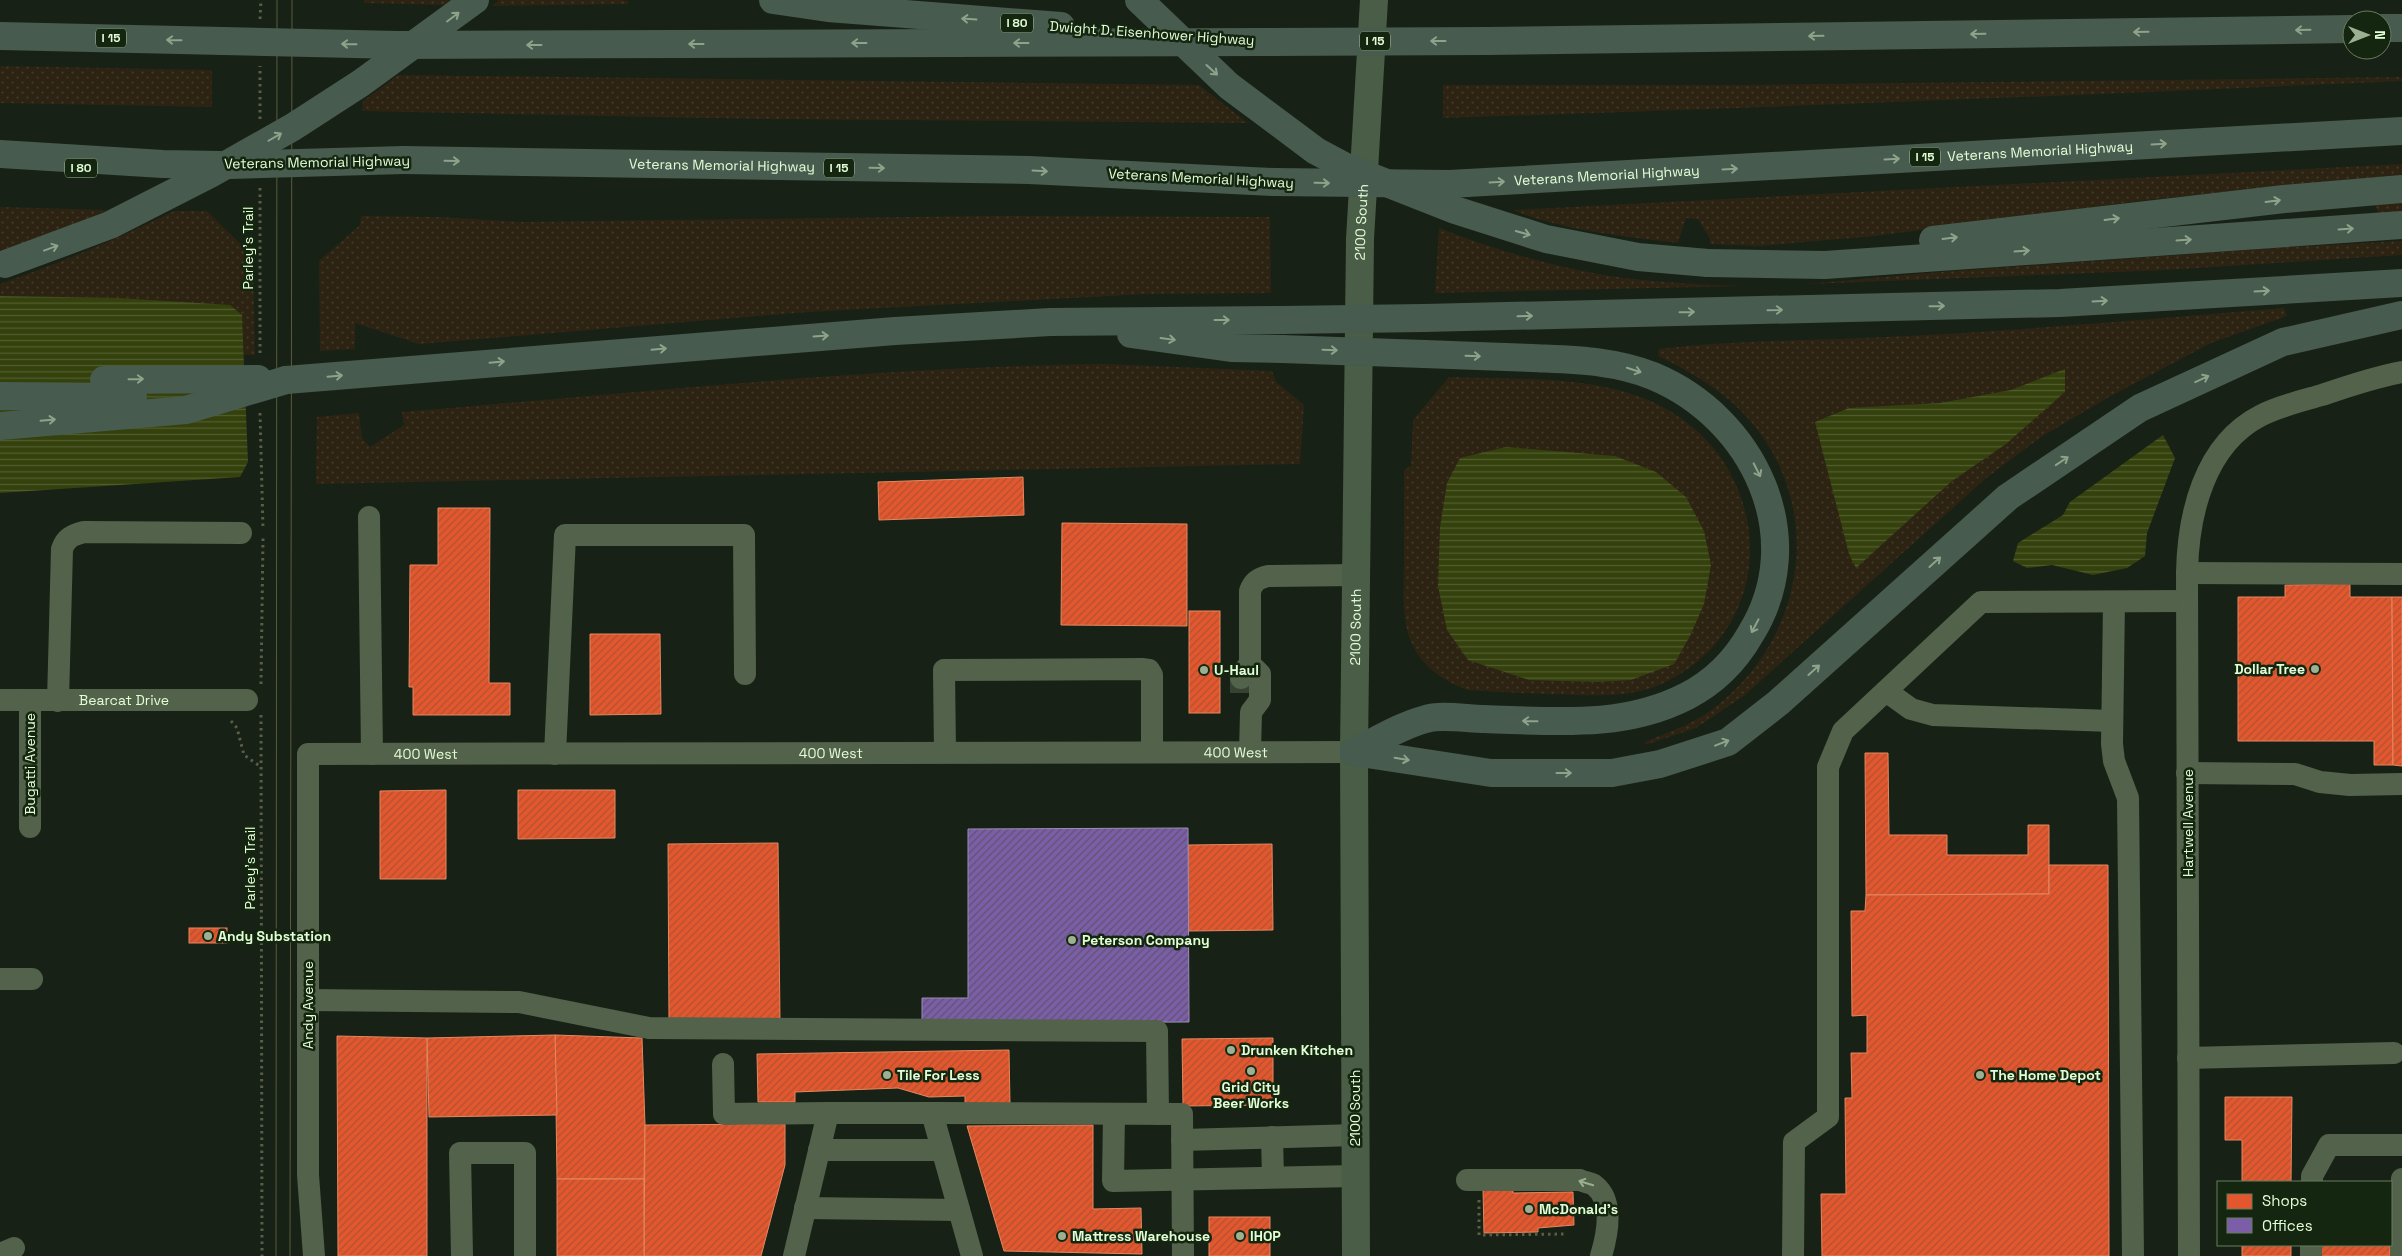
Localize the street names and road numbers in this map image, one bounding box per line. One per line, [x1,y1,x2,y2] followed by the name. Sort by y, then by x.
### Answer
[1001,13,1033,32] road number: I 80
[1049,17,1255,49] street label: Dwight D. Eisenhower Highway
[96,28,126,48] road number: I 15
[1360,31,1390,50] road number: I 15
[1947,137,2133,165] street label: Veterans Memorial Highway
[1910,148,1940,166] road number: I 15
[224,151,410,173] street label: Veterans Memorial Highway
[629,155,815,176] street label: Veterans Memorial Highway
[65,158,97,178] road number: I 80
[824,158,854,178] road number: I 15
[1513,161,1700,189] street label: Veterans Memorial Highway
[1108,164,1294,192] street label: Veterans Memorial Highway
[1351,183,1372,261] street label: 2100 South
[239,206,257,290] street label: Parley's Trail
[1346,589,1365,665] street label: 2100 South
[79,691,169,709] street label: Bearcat Drive
[21,713,39,815] street label: Bugatti Avenue
[1204,743,1268,761] street label: 400 West
[799,744,863,762] street label: 400 West
[394,745,458,763] street label: 400 West
[2179,769,2197,877] street label: Hartwell Avenue
[241,826,259,910] street label: Parley's Trail
[299,961,317,1049] street label: Andy Avenue
[1346,1070,1364,1146] street label: 2100 South

